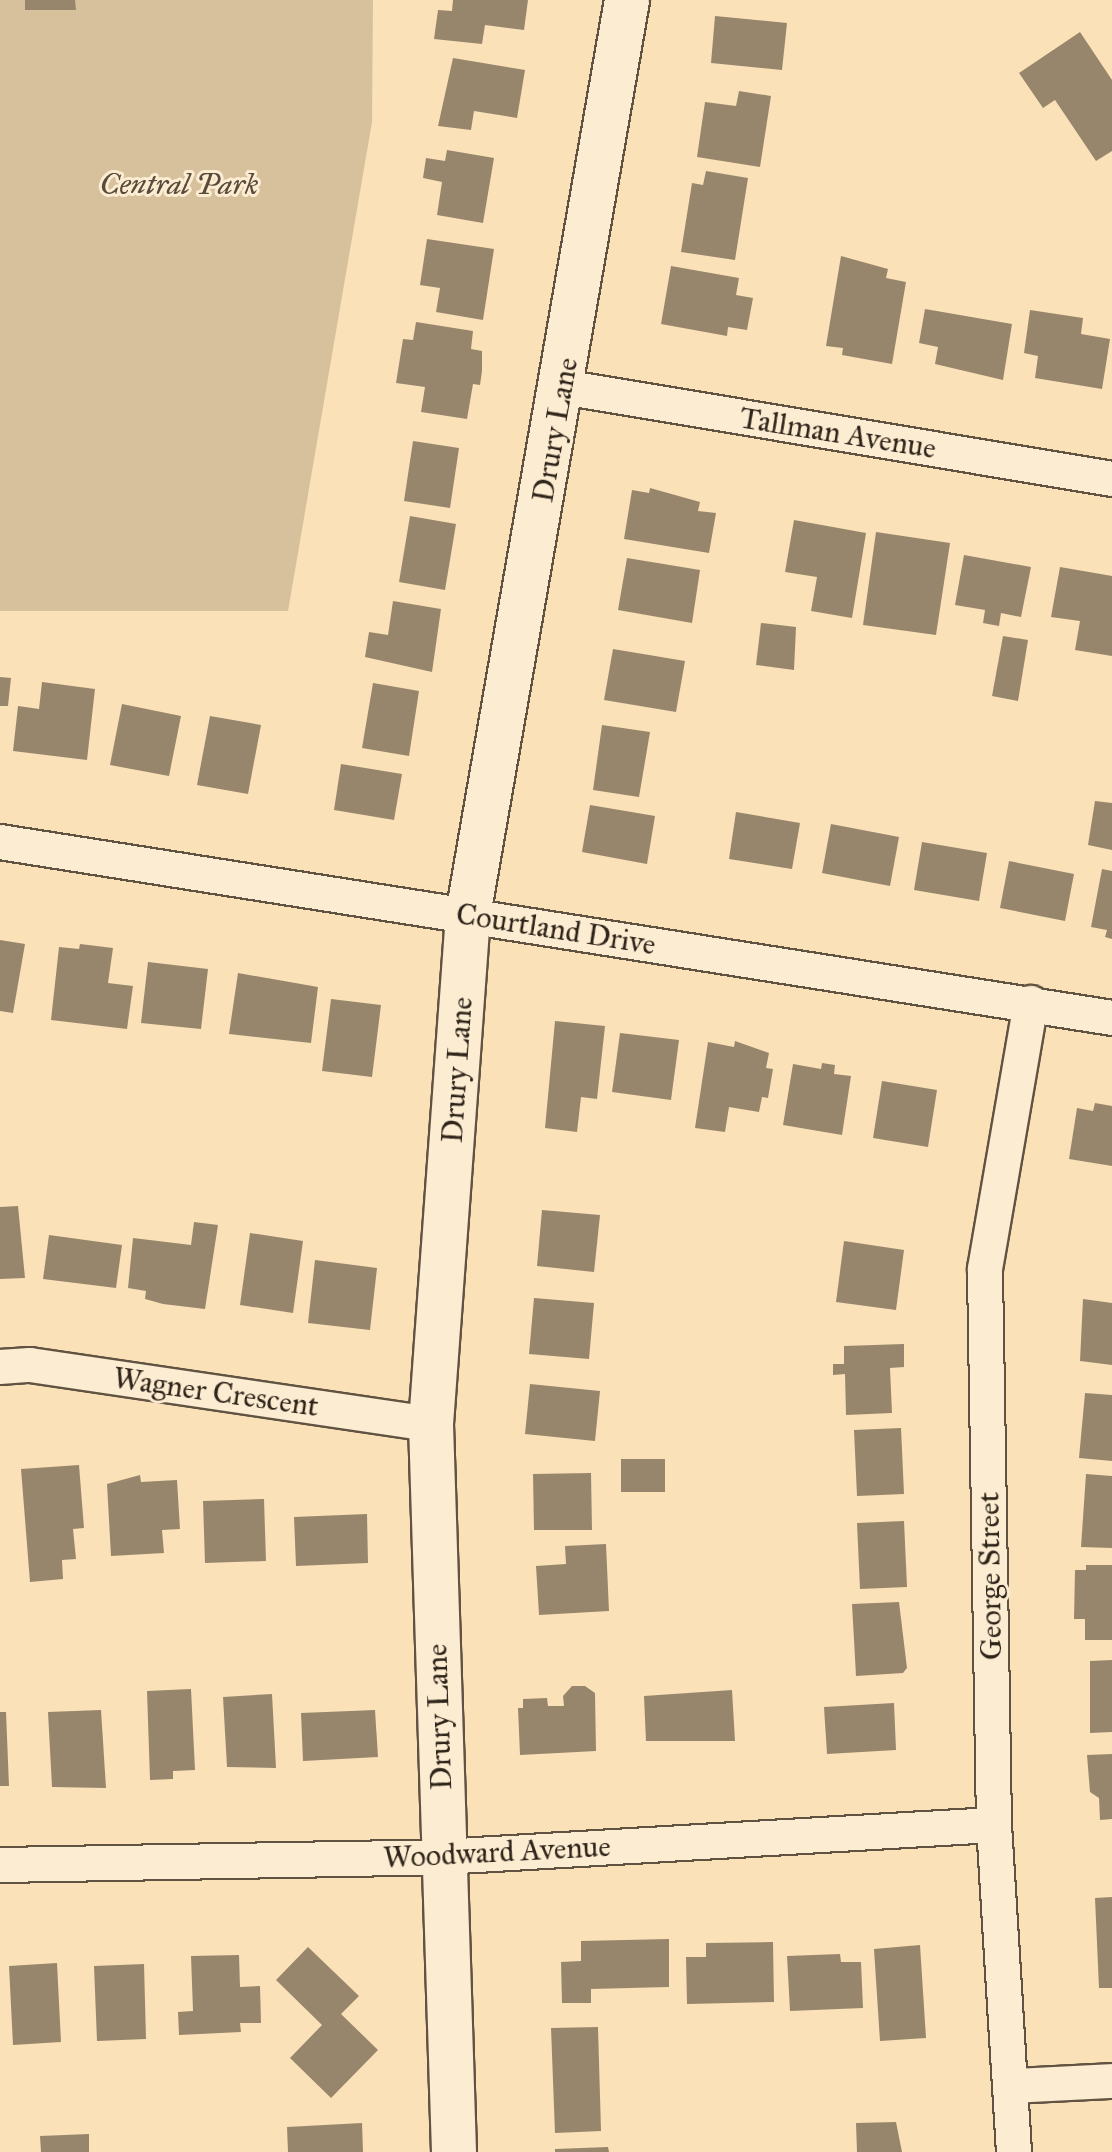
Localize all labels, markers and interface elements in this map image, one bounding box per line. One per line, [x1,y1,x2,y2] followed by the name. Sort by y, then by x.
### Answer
[100,166,258,202] park label: Central Park
[525,355,585,505] street label: Drury Lane
[737,400,939,466] street label: Tallman Avenue
[454,895,658,963] street label: Courtland Drive
[434,996,480,1144] street label: Drury Lane
[111,1360,321,1424] street label: Wagner Crescent
[971,1491,1009,1661] street label: George Street
[418,1643,460,1791] street label: Drury Lane
[382,1828,612,1876] street label: Woodward Avenue

